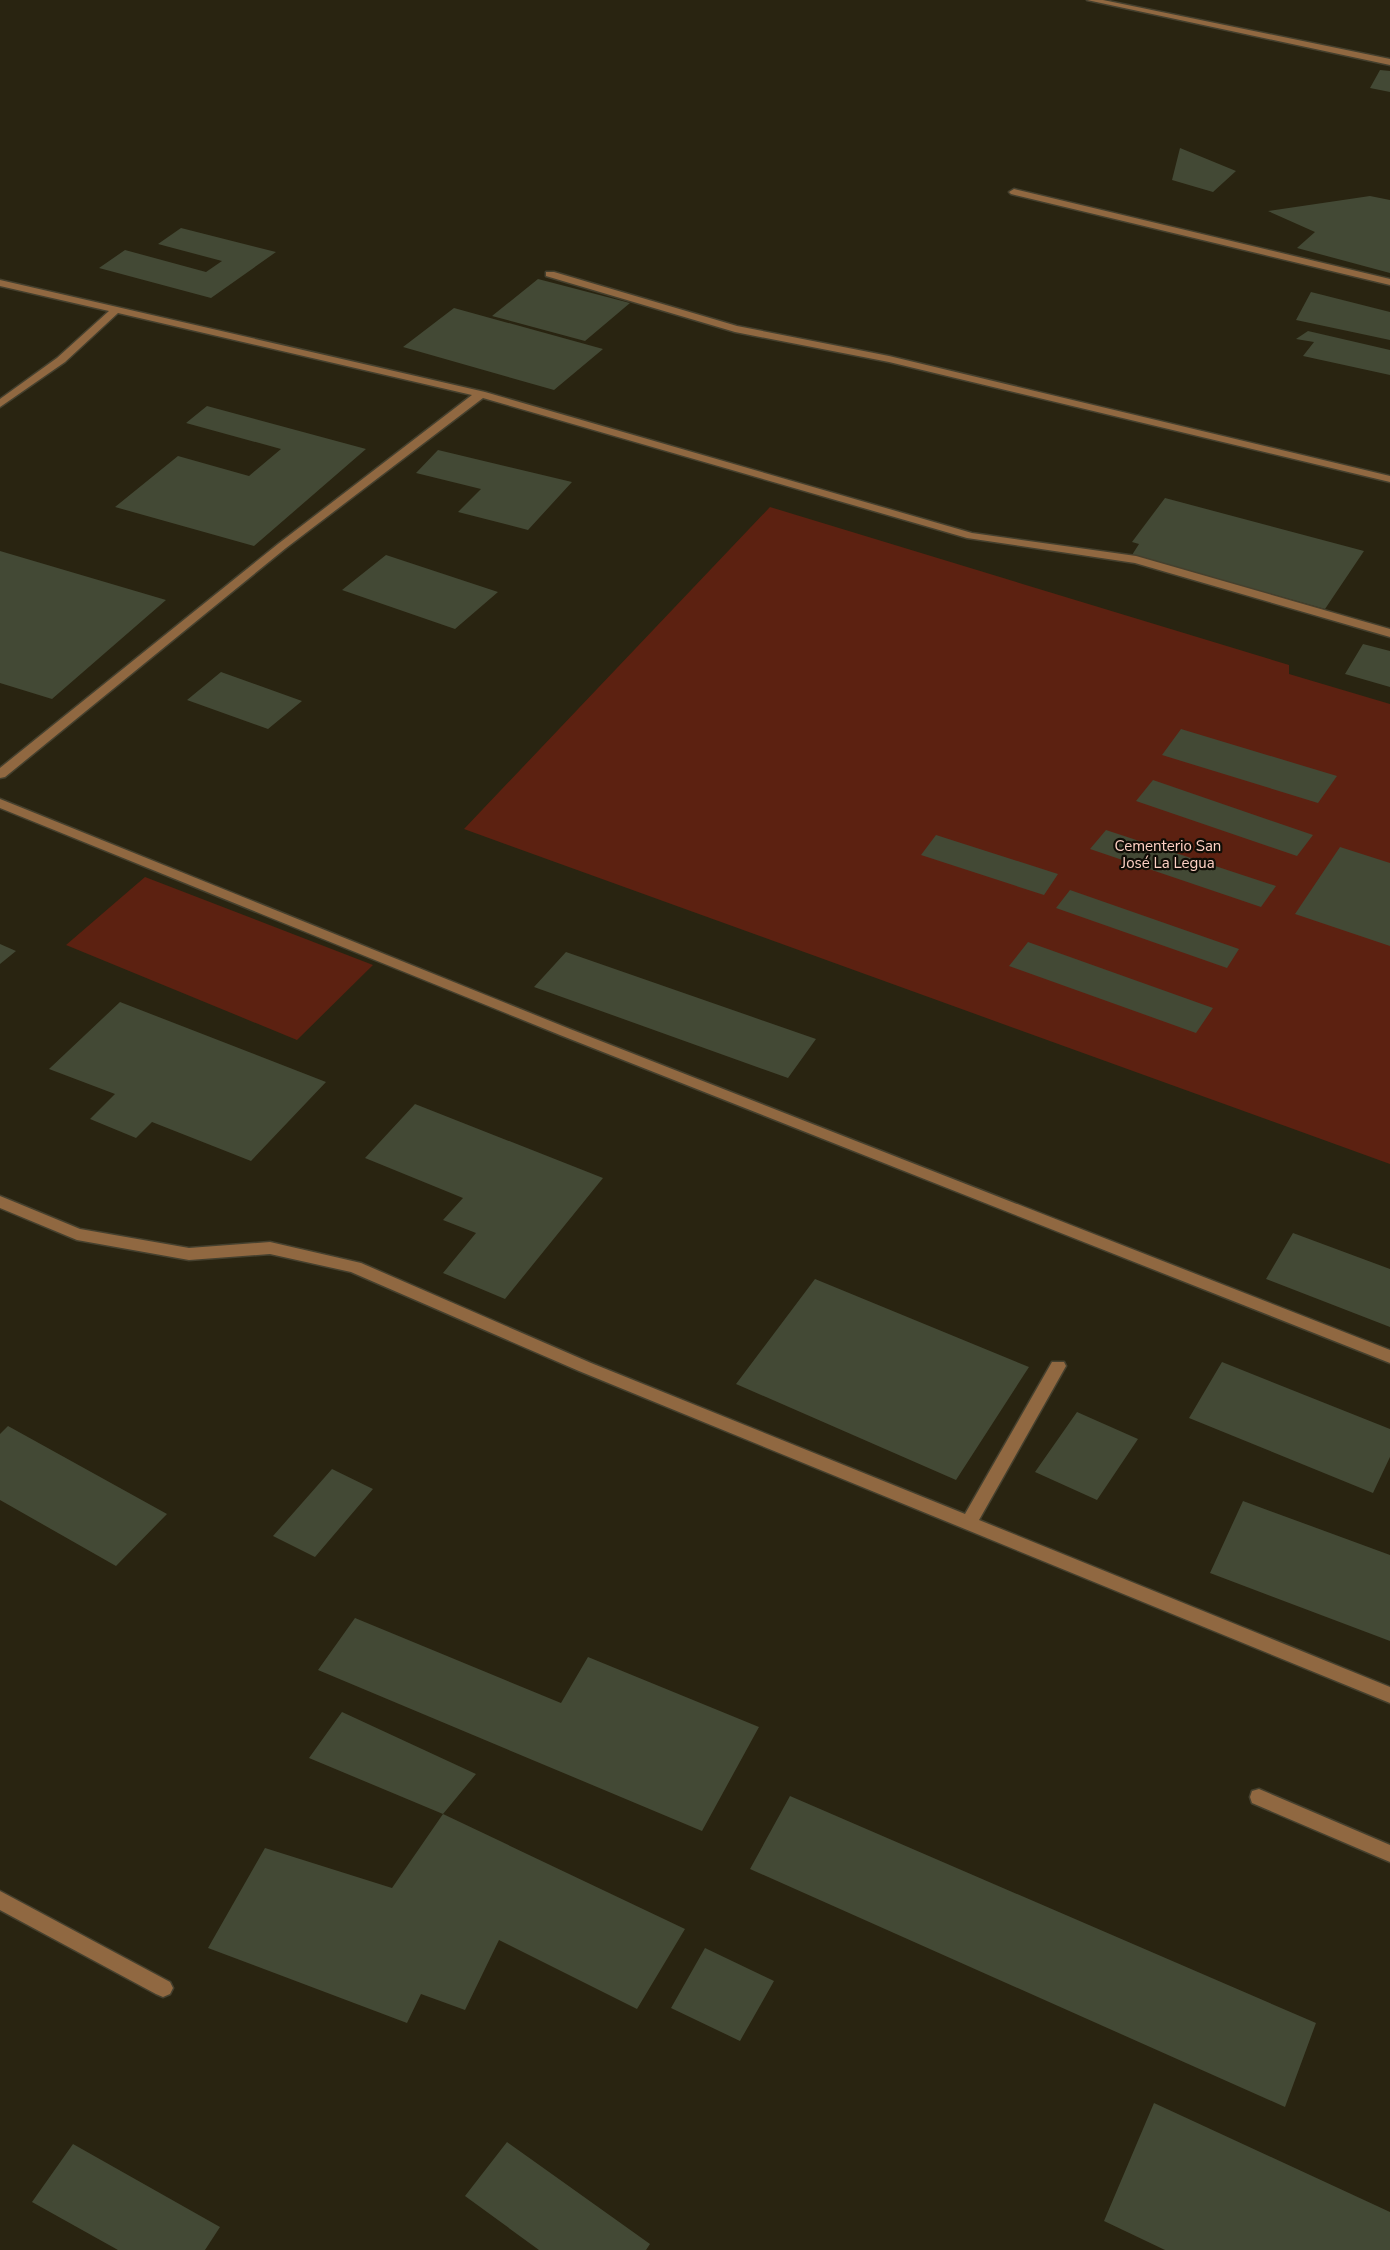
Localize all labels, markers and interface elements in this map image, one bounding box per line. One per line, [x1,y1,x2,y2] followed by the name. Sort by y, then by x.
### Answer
[1115,836,1221,873] park label: Cementerio San José La Legua

